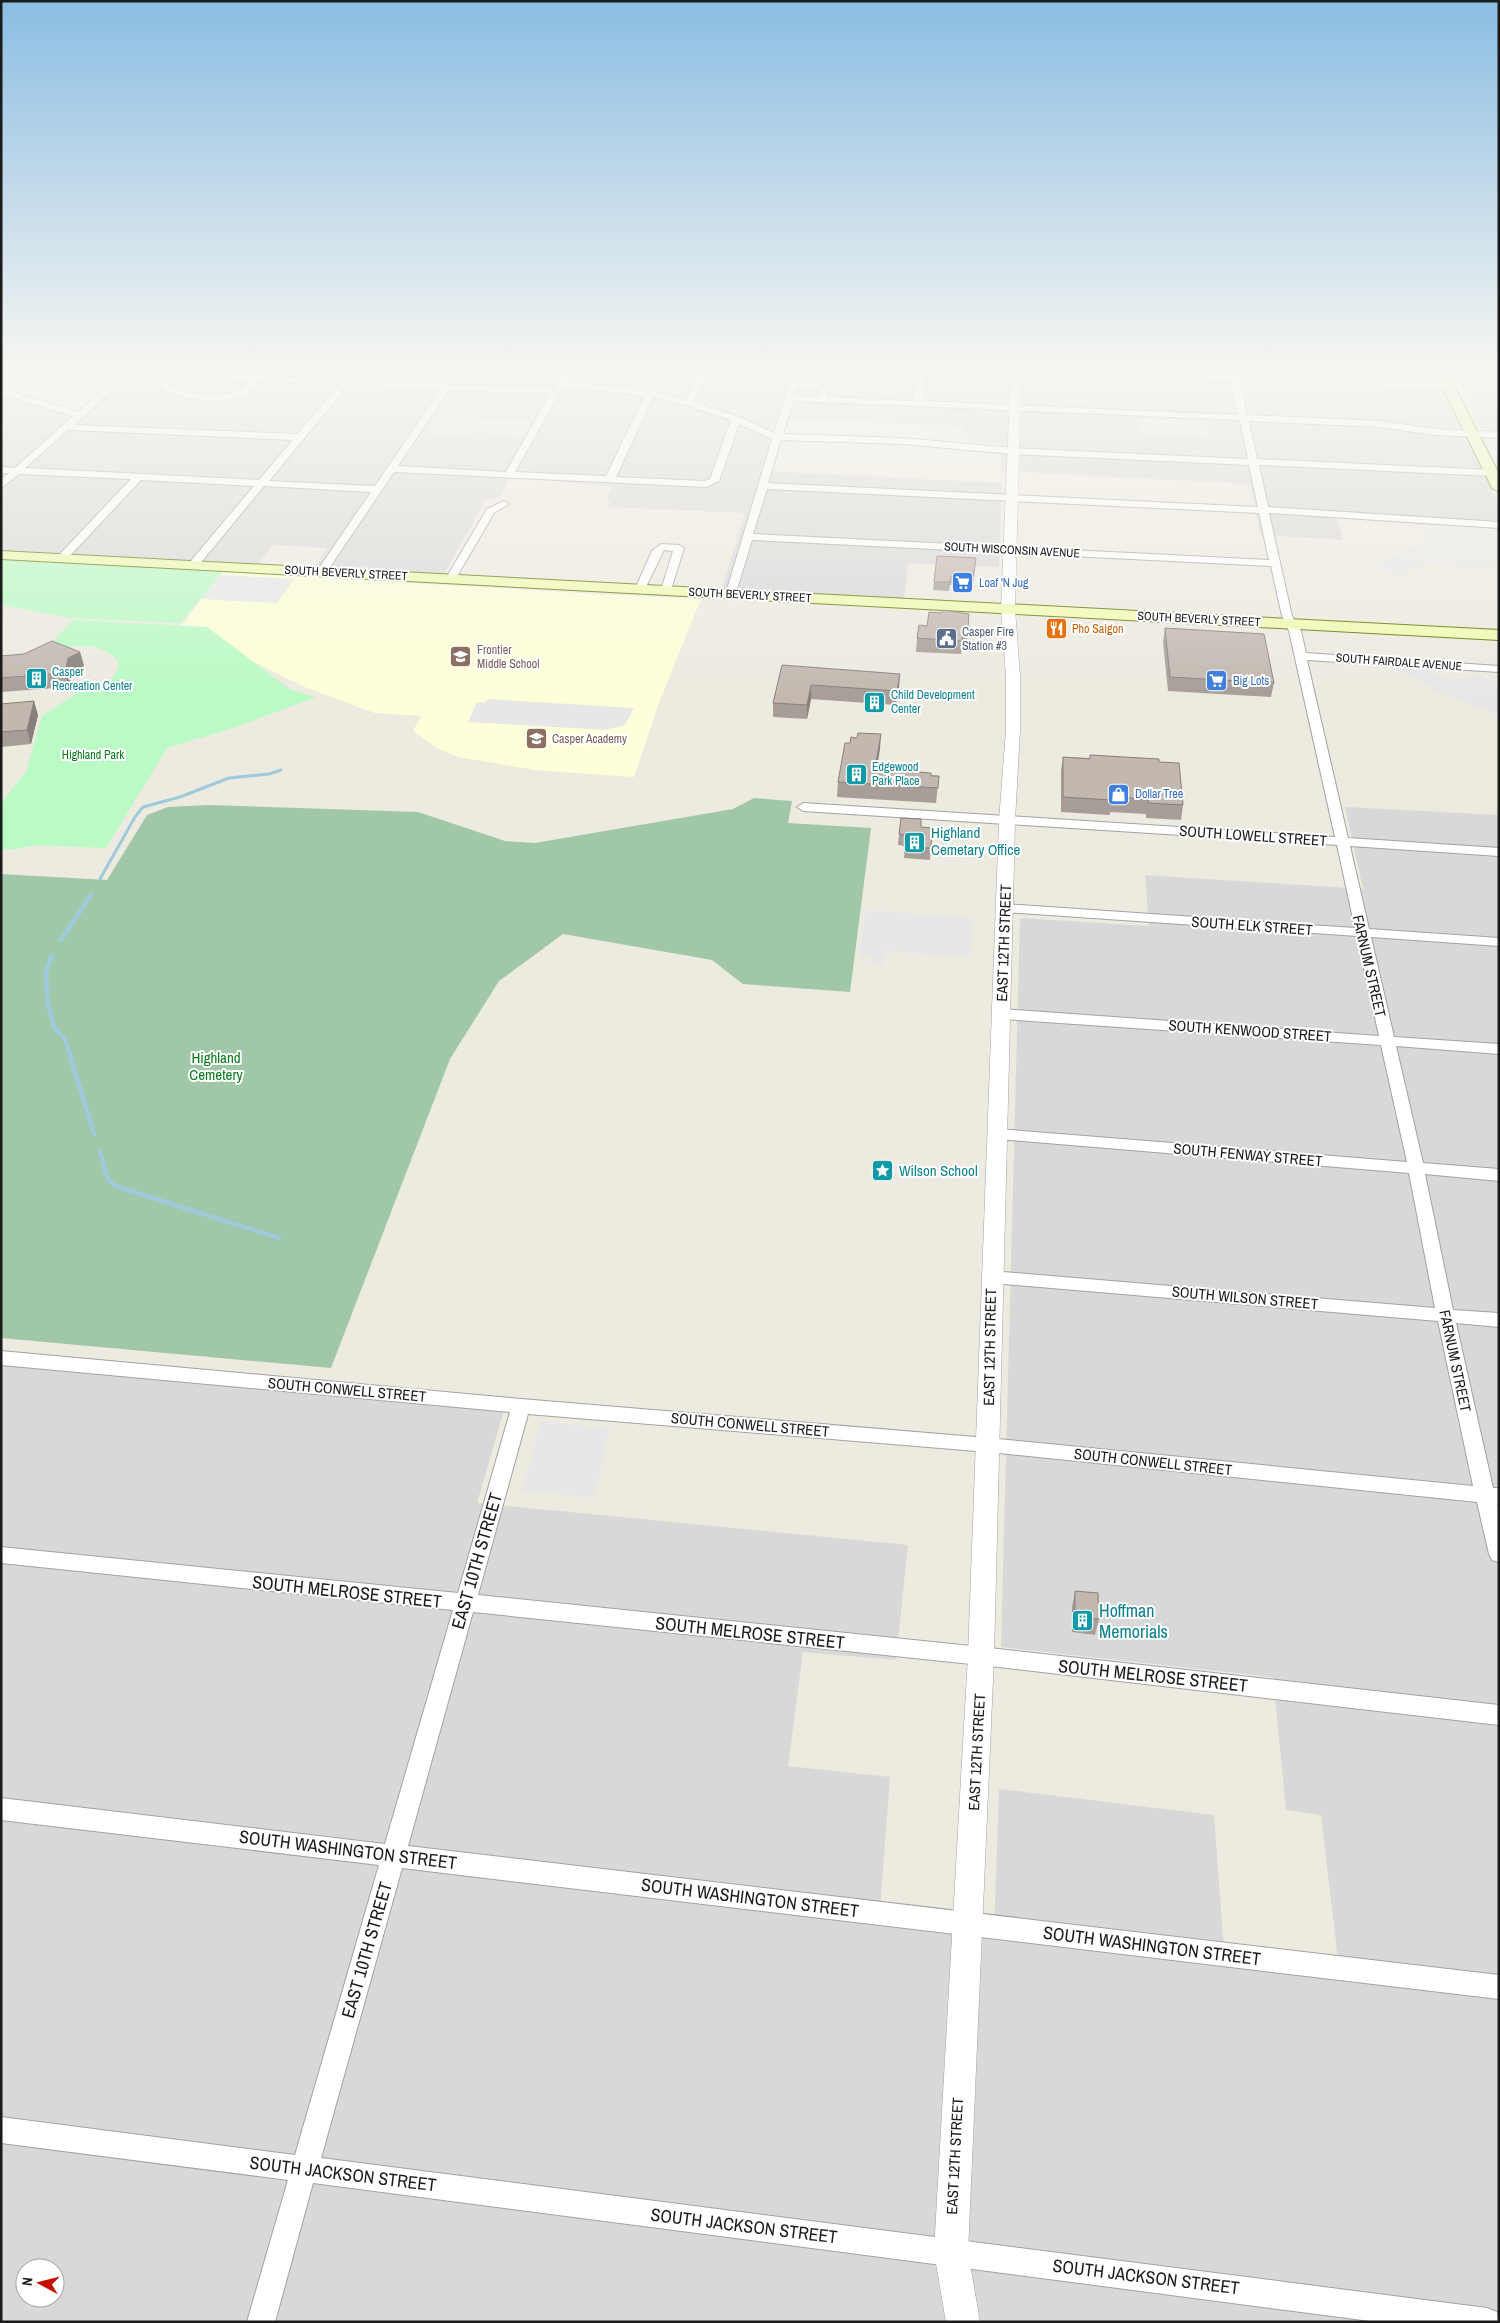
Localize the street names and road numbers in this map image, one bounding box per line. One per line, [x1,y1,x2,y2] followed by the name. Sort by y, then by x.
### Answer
[944,538,1080,562] street label: SOUTH WISCONSIN AVENUE
[284,562,408,584] street label: SOUTH BEVERLY STREET
[688,584,812,606] street label: SOUTH BEVERLY STREET
[1137,608,1261,630] street label: SOUTH BEVERLY STREET
[1335,650,1463,674] street label: SOUTH FAIRDALE AVENUE
[1179,820,1328,851] street label: SOUTH LOWELL STREET
[991,883,1016,1002] street label: EAST 12TH STREET
[1191,911,1314,940] street label: SOUTH ELK STREET
[1348,913,1392,1019] street label: FARNUM STREET
[1168,1014,1333,1047] street label: SOUTH KENWOOD STREET
[1173,1138,1324,1172] street label: SOUTH FENWAY STREET
[1171,1281,1320,1314] street label: SOUTH WILSON STREET
[978,1288,1001,1406] street label: EAST 12TH STREET
[1434,1308,1477,1414] street label: FARNUM STREET
[267,1372,428,1407] street label: SOUTH CONWELL STREET
[670,1407,831,1442] street label: SOUTH CONWELL STREET
[1073,1443,1234,1480] street label: SOUTH CONWELL STREET
[445,1490,508,1632] street label: EAST 10TH STREET
[251,1569,443,1614] street label: SOUTH MELROSE STREET
[654,1610,846,1655] street label: SOUTH MELROSE STREET
[1057,1653,1249,1698] street label: SOUTH MELROSE STREET
[963,1692,990,1811] street label: EAST 12TH STREET
[238,1824,458,1875] street label: SOUTH WASHINGTON STREET
[640,1872,860,1923] street label: SOUTH WASHINGTON STREET
[335,1879,398,2021] street label: EAST 10TH STREET
[1042,1920,1262,1971] street label: SOUTH WASHINGTON STREET
[941,2096,968,2215] street label: EAST 12TH STREET
[248,2150,438,2197] street label: SOUTH JACKSON STREET
[649,2202,839,2249] street label: SOUTH JACKSON STREET
[1051,2253,1241,2300] street label: SOUTH JACKSON STREET

